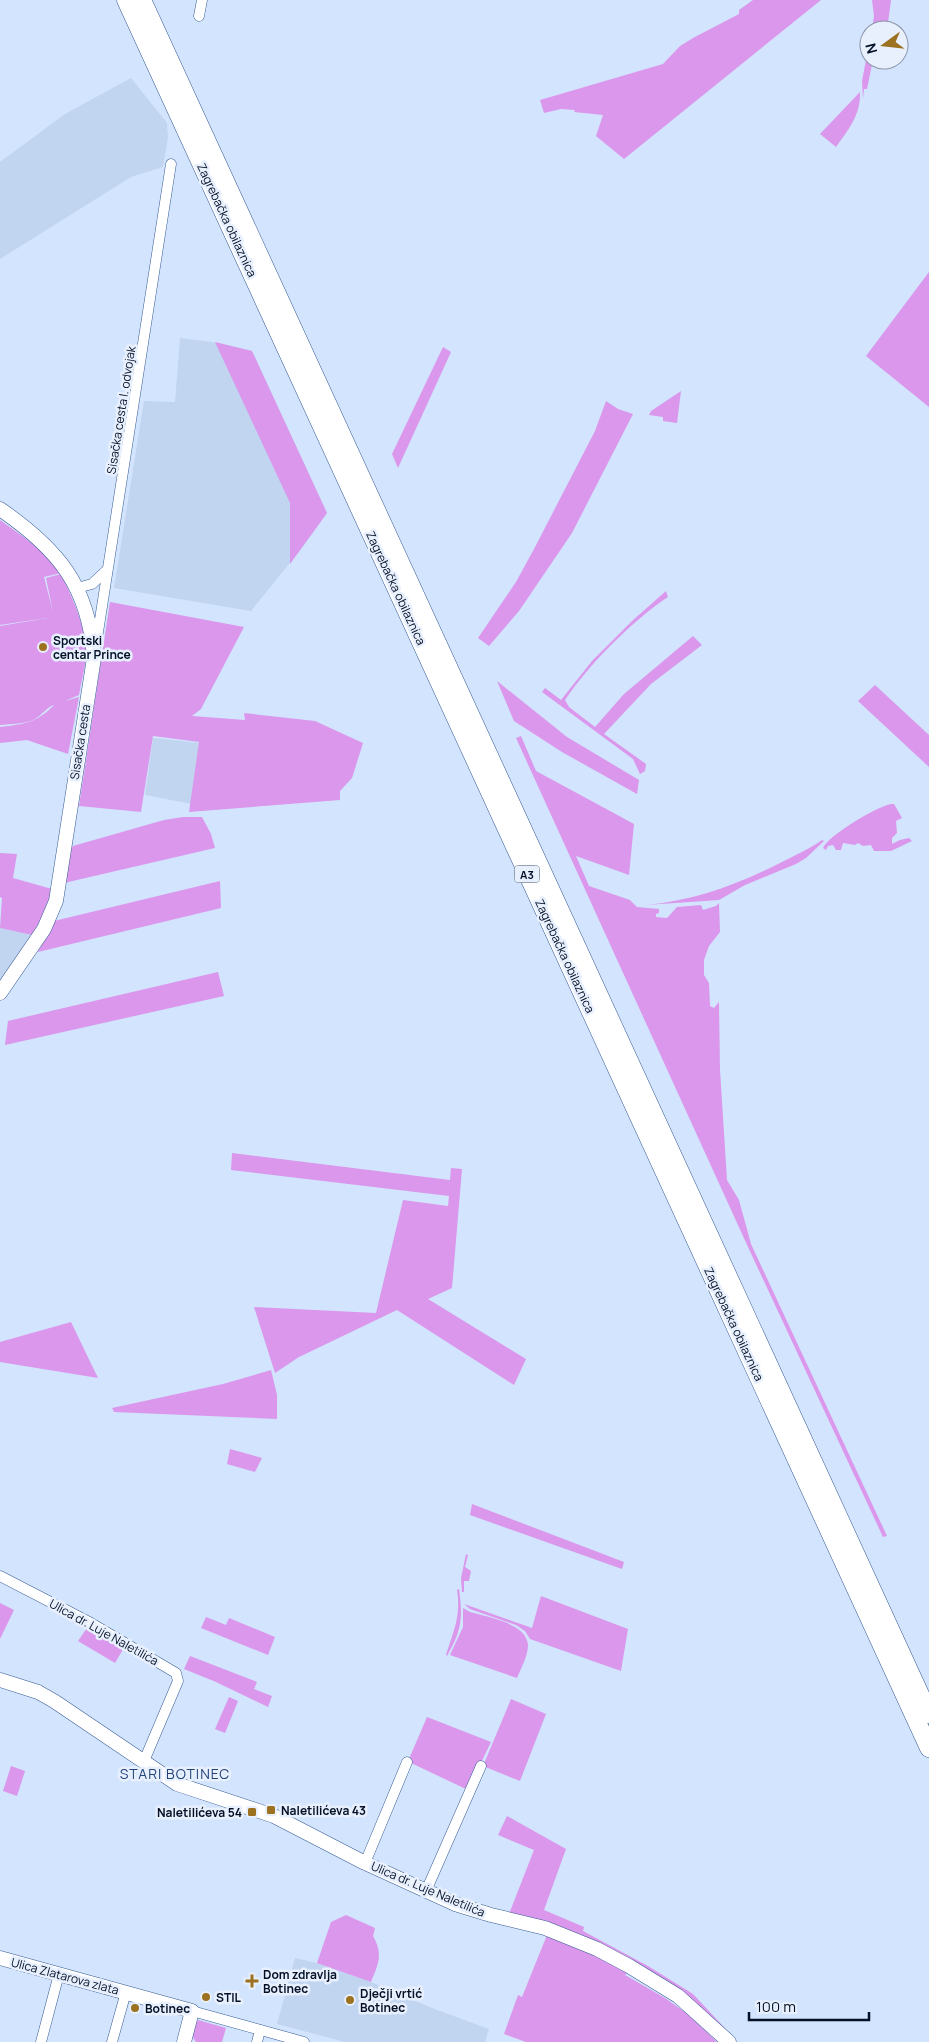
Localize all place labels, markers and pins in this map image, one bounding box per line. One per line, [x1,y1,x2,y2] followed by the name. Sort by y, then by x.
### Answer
[53,632,131,663] place label: Sportski centar Prince
[37,641,49,653] marker: Sportski centar Prince
[281,1802,366,1819] place label: Naletilićeva 43
[157,1804,242,1821] place label: Naletilićeva 54
[265,1804,277,1816] marker: Naletilićeva 43
[246,1806,258,1818] marker: Naletilićeva 54
[263,1966,337,1997] place label: Dom zdravlja Botinec
[245,1974,259,1988] marker: Dom zdravlja Botinec
[360,1985,422,2016] place label: Dječji vrtić Botinec
[216,1989,242,2006] place label: STIL
[200,1991,212,2003] marker: STIL
[344,1994,356,2006] marker: Dječji vrtić Botinec
[145,2000,190,2017] place label: Botinec
[129,2002,141,2014] marker: Botinec

